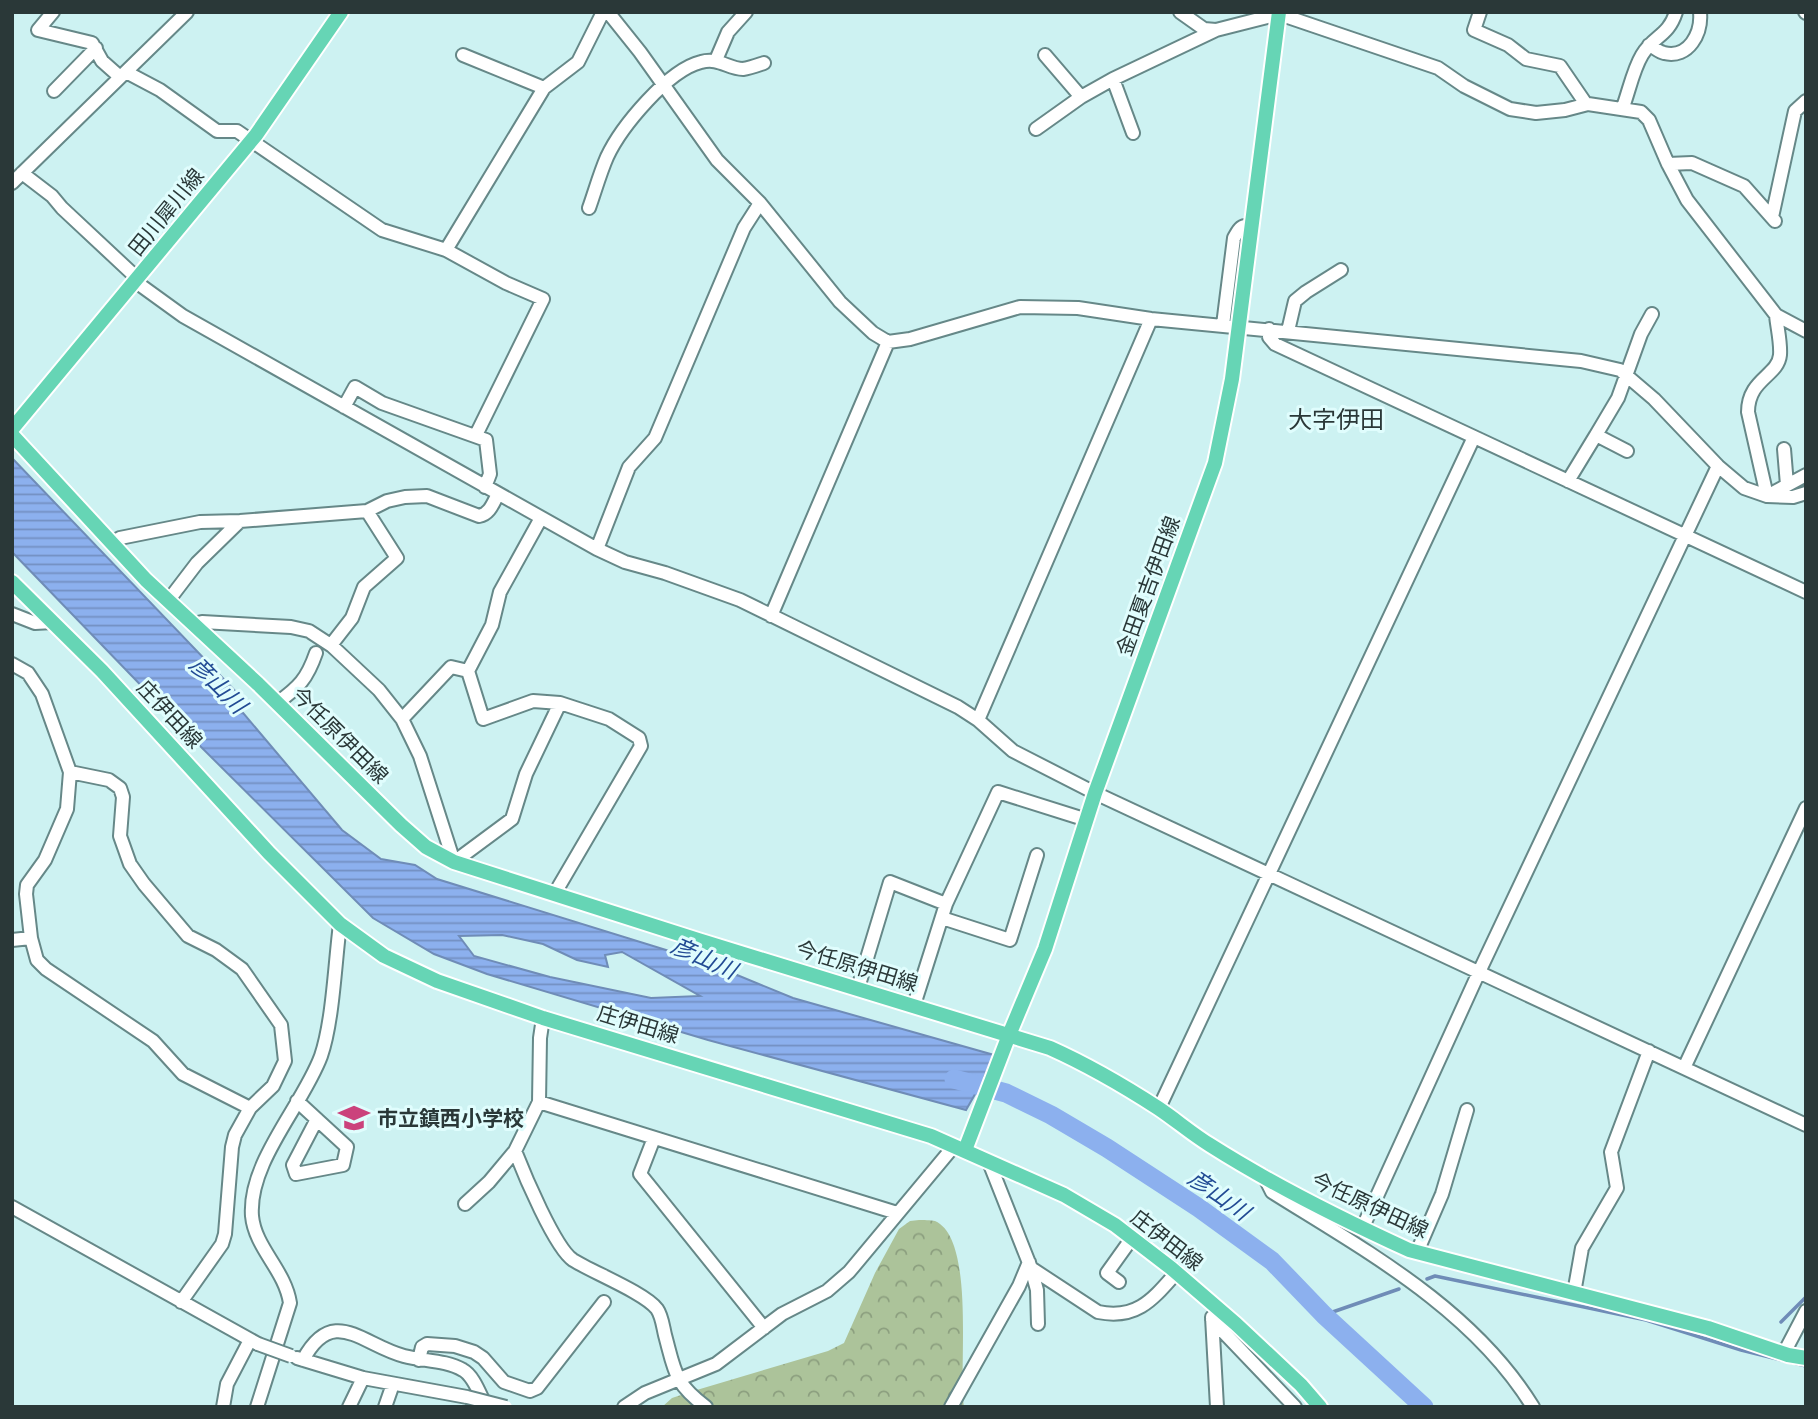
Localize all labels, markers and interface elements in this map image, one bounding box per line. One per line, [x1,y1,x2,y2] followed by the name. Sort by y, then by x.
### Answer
[122,163,210,261] street label: 田川犀川線
[1288,404,1384,435] district label: 大字伊田
[1110,512,1186,660] street label: 金田夏吉伊田線
[183,650,255,722] water label: 彦山川
[131,674,209,754] street label: 庄伊田線
[286,681,394,789] street label: 今任原伊田線
[666,930,744,987] water label: 彦山川
[793,935,921,997] street label: 今任原伊田線
[594,999,682,1049] street label: 庄伊田線
[337,1101,371,1135] school or university icon: 市立鎮西小学校
[377,1105,524,1132] place label: 市立鎮西小学校
[1182,1163,1258,1229] water label: 彦山川
[1307,1166,1433,1244] street label: 今任原伊田線
[1126,1204,1208,1276] street label: 庄伊田線

